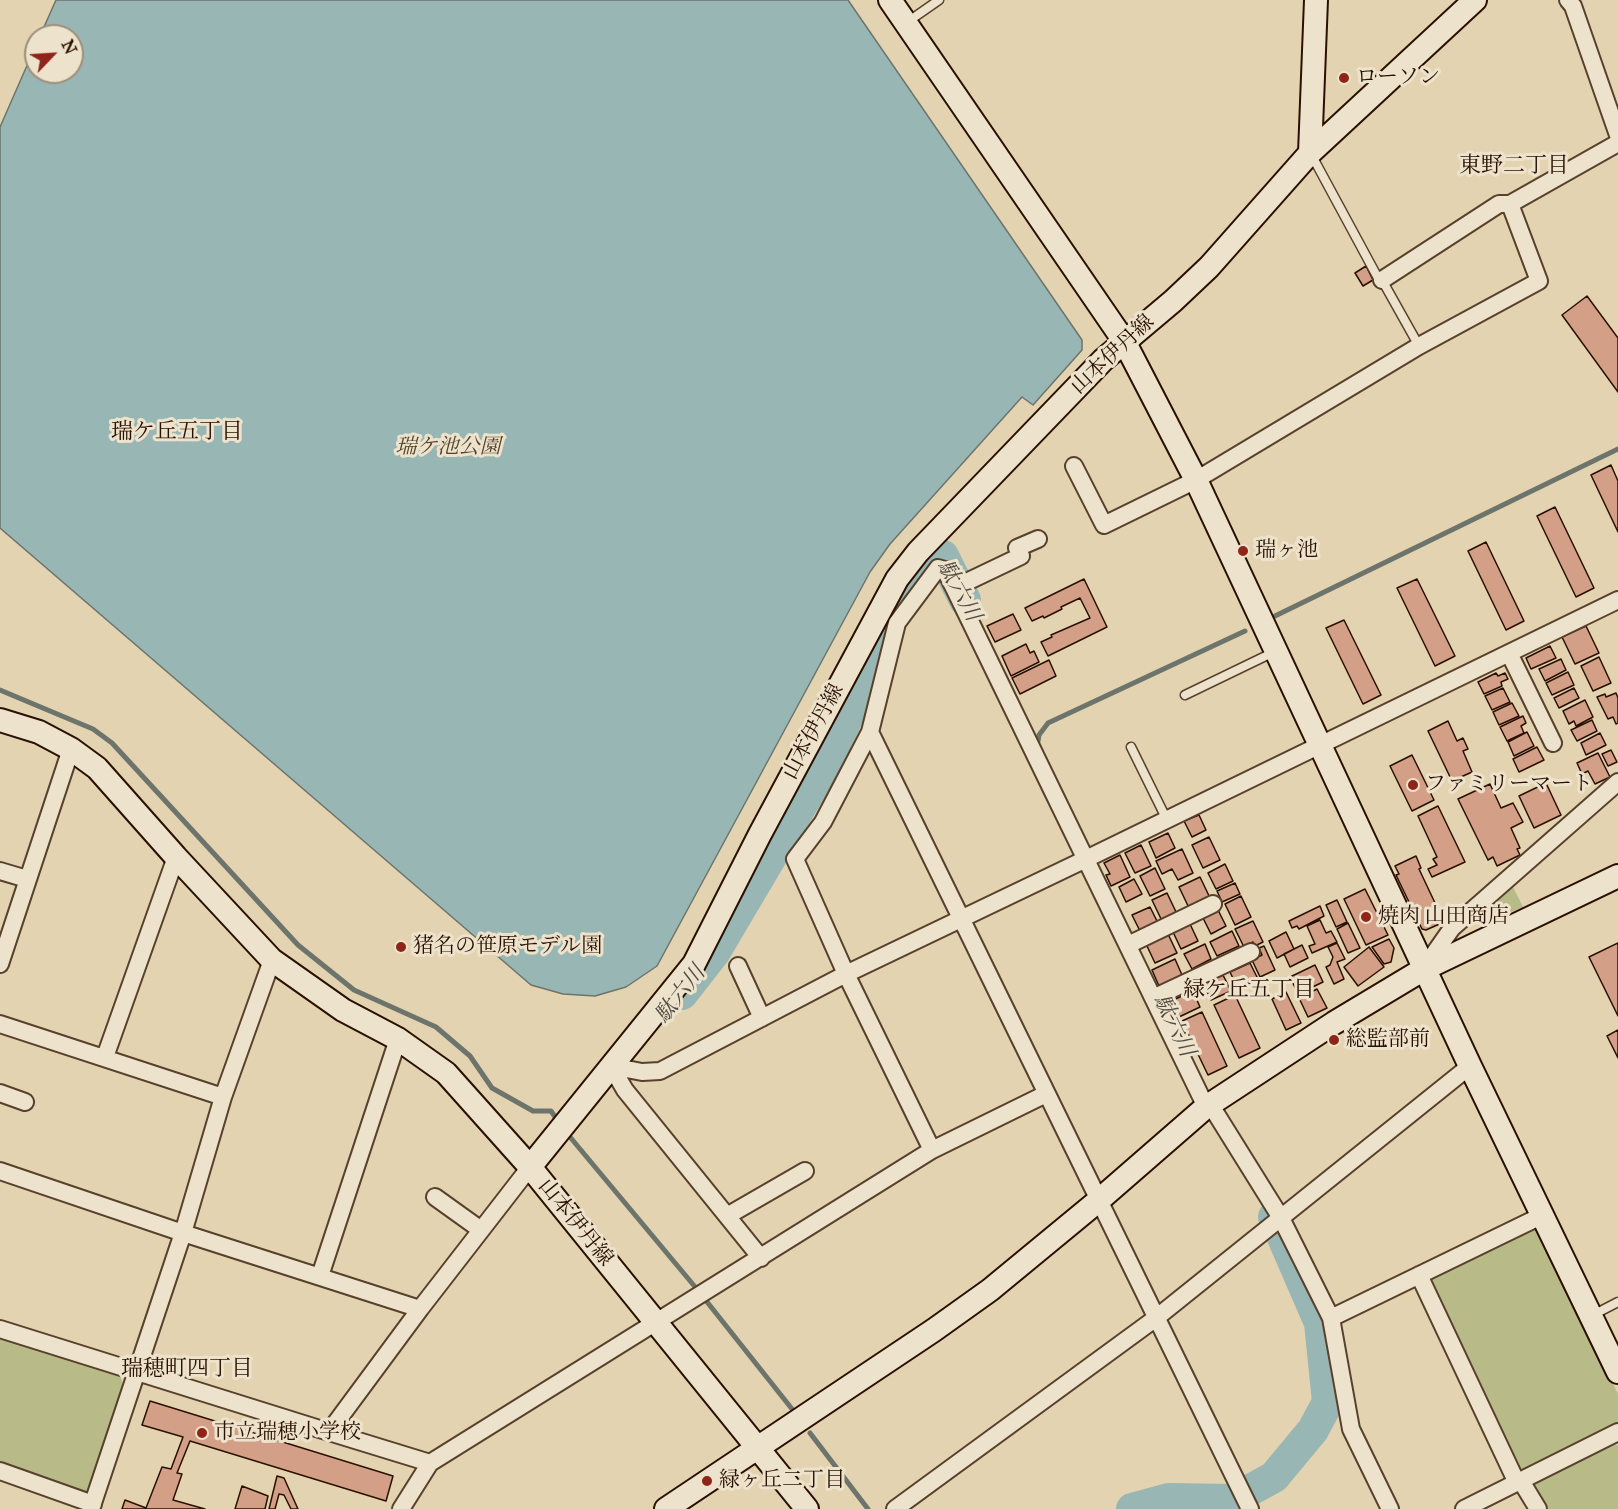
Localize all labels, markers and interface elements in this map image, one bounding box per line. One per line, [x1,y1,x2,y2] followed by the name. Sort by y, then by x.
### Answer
[24,24,84,84] north arrow
[57,37,80,57] text: N
[1356,65,1440,91] place label: ローソン
[1337,71,1351,85] marker: ローソン
[1459,154,1569,180] district label: 東野二丁目
[1066,310,1160,400] street label: 山本伊丹線
[111,420,243,446] district label: 瑞ケ丘五丁目
[396,435,500,461] park label: 瑞ケ池公園
[1255,538,1318,564] place label: 瑞ヶ池
[1236,544,1250,558] marker: 瑞ヶ池
[930,556,986,626] water label: 駄六川
[778,680,850,784] street label: 山本伊丹線
[1425,772,1593,798] place label: ファミリーマート
[1406,778,1420,792] marker: ファミリーマート
[1378,904,1509,930] place label: 焼肉 山田商店
[1359,910,1373,924] marker: 焼肉 山田商店
[413,934,602,960] place label: 猪名の笹原モデル園
[394,940,408,954] marker: 猪名の笹原モデル園
[650,961,712,1029] water label: 駄六川
[1183,978,1315,1004] district label: 緑ケ丘五丁目
[1147,991,1199,1061] water label: 駄六川
[1346,1027,1430,1053] place label: 総監部前
[1327,1033,1341,1047] marker: 総監部前
[532,1174,618,1272] street label: 山本伊丹線
[121,1357,253,1383] district label: 瑞穂町四丁目
[214,1420,361,1446] place label: 市立瑞穂小学校
[195,1426,209,1440] marker: 市立瑞穂小学校
[719,1468,845,1494] place label: 緑ヶ丘二丁目
[700,1474,714,1488] marker: 緑ヶ丘二丁目

